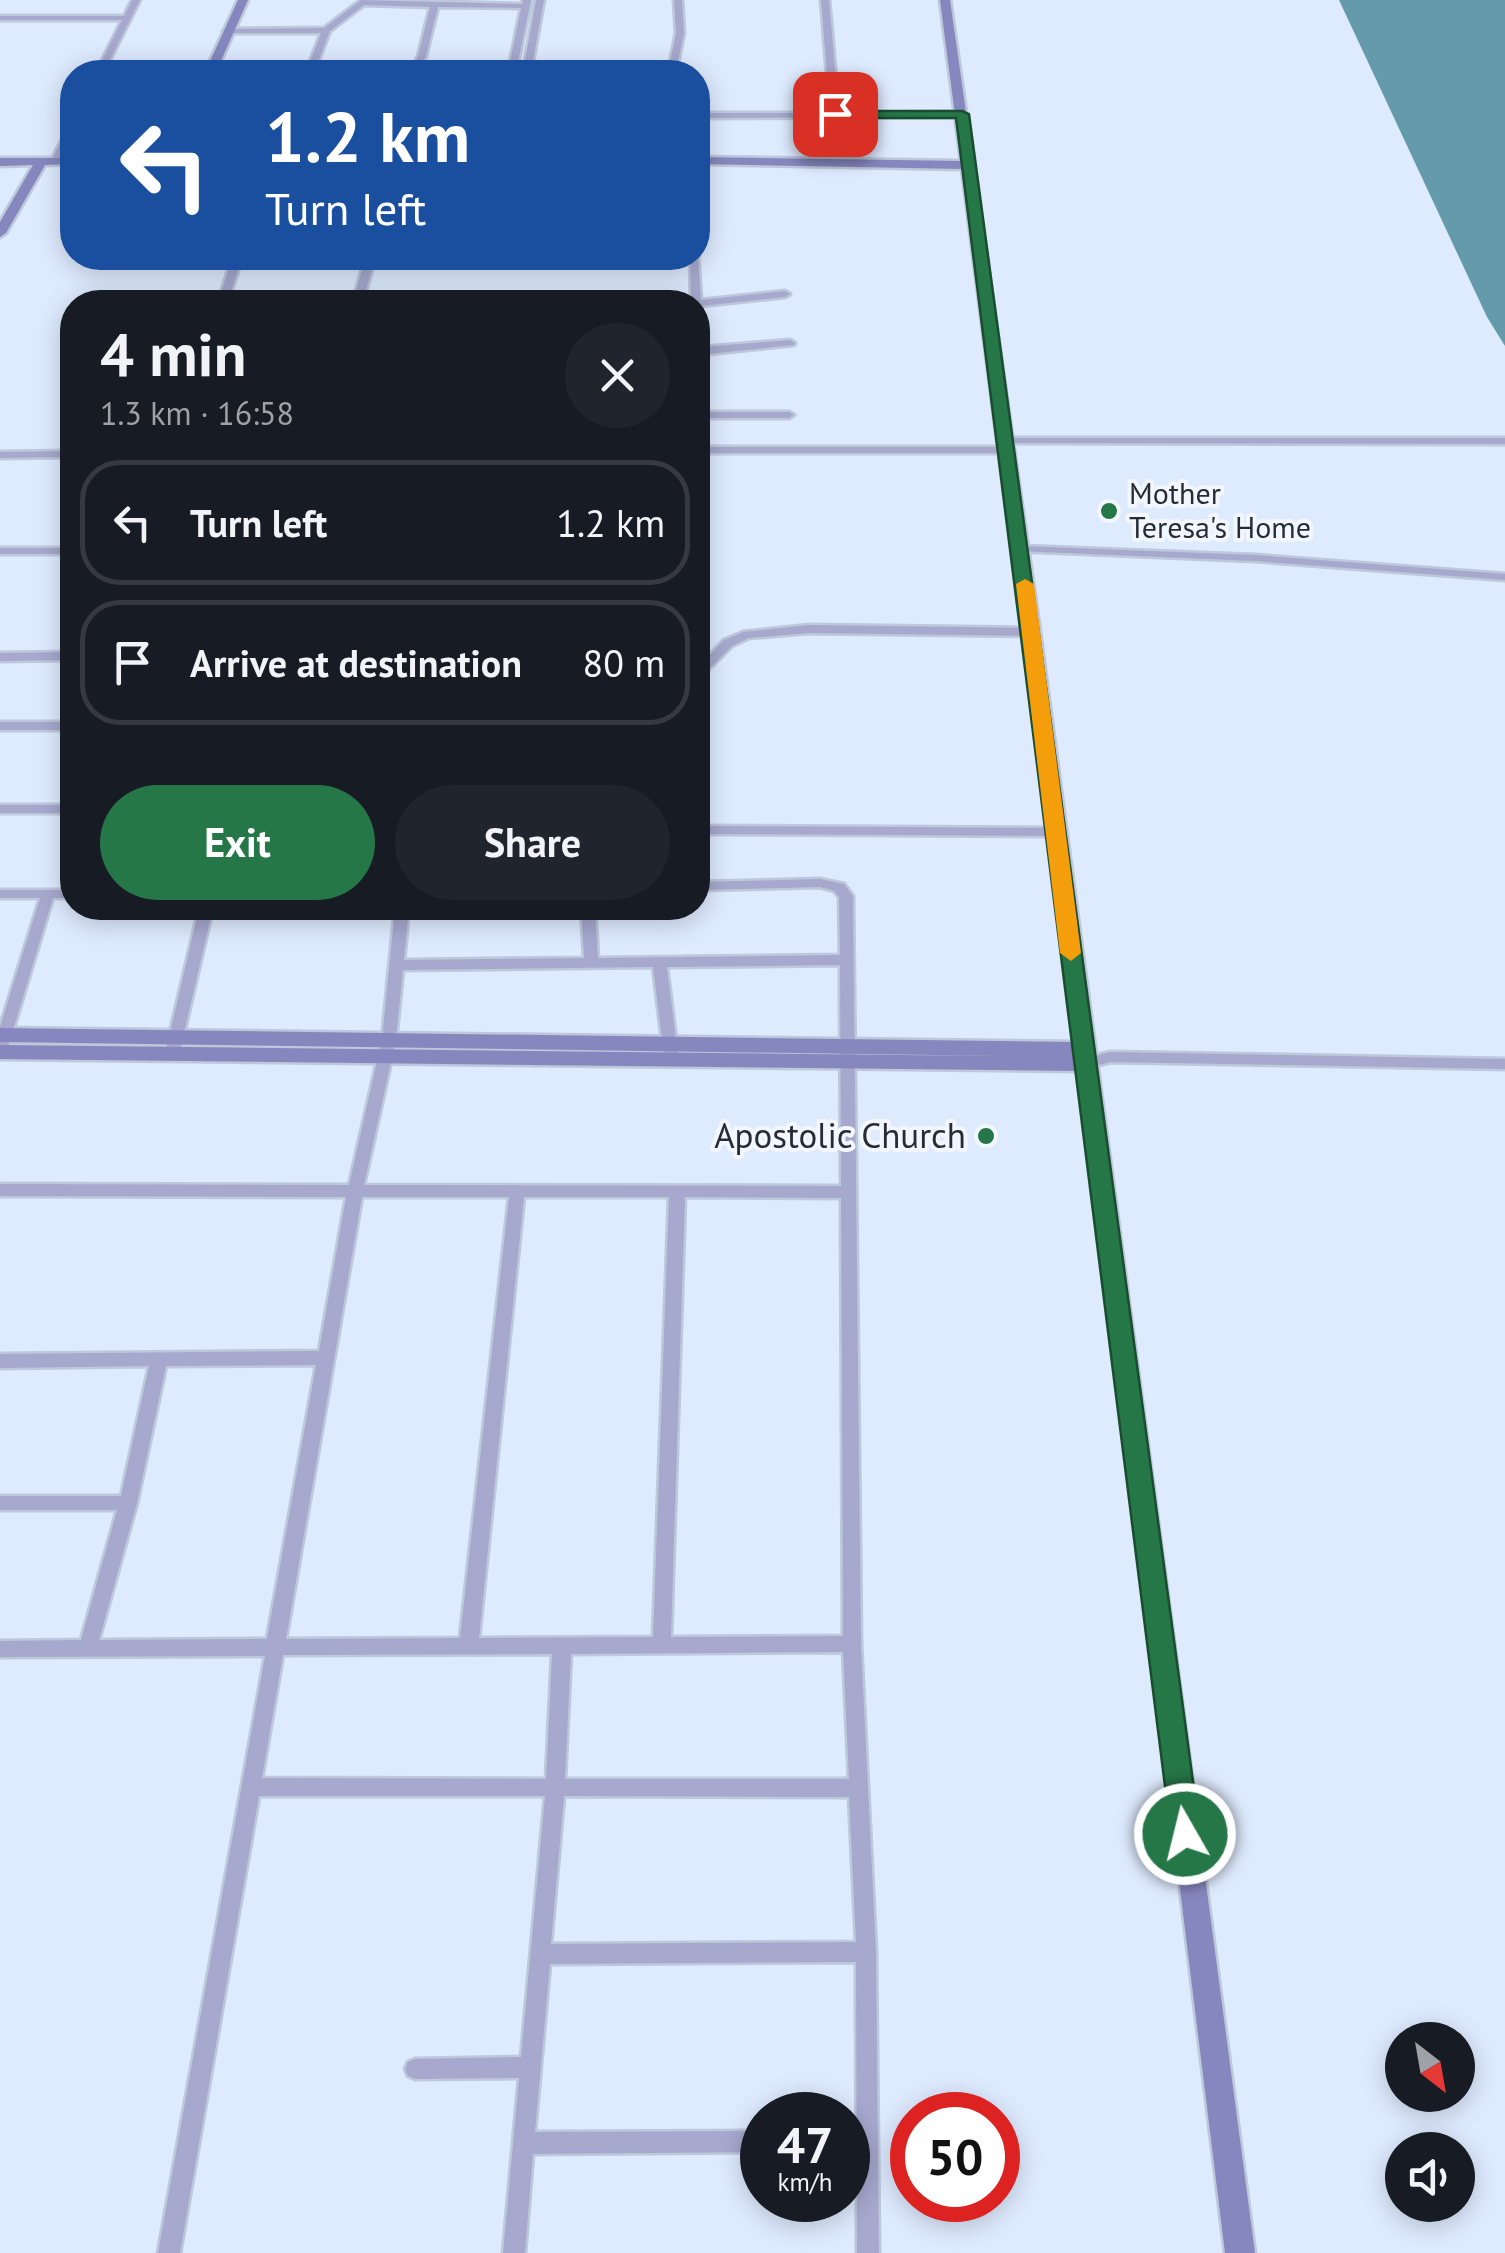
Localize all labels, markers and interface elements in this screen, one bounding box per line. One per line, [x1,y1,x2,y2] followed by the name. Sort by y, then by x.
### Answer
[793,72,878,157] pin
[808,87,863,142] icon: arrive
[265,91,470,181] text: 1.2 km
[100,100,230,230] icon: left
[265,179,426,237] text: Turn left
[100,315,246,393] text: 4 min
[565,323,670,428] button: close
[100,392,294,434] text: 1.3 km · 16:58
[1129,473,1311,546] place label: Mother Teresa's Home
[105,495,160,550] icon: left
[190,498,327,547] text: Turn left
[556,498,665,547] text: 1.2 km
[1098,500,1120,522] marker: Mother Teresa's Home
[105,635,160,690] icon: arrive
[190,638,522,687] text: Arrive at destination
[583,638,665,687] text: 80 m
[100,785,375,900] button: Exit
[395,785,670,900] button: Share
[714,1112,966,1158] place label: Apostolic Church
[975,1125,997,1147] marker: Apostolic Church
[1133,1782,1237,1886] position arrow
[1385,2022,1475,2112] north arrow
[1385,2022,1475,2222] map controls
[890,2092,1020,2222] speed limit sign: 50
[777,2112,833,2177] text: 47
[1385,2132,1475,2222] button: sound
[778,2166,832,2198] text: km/h

